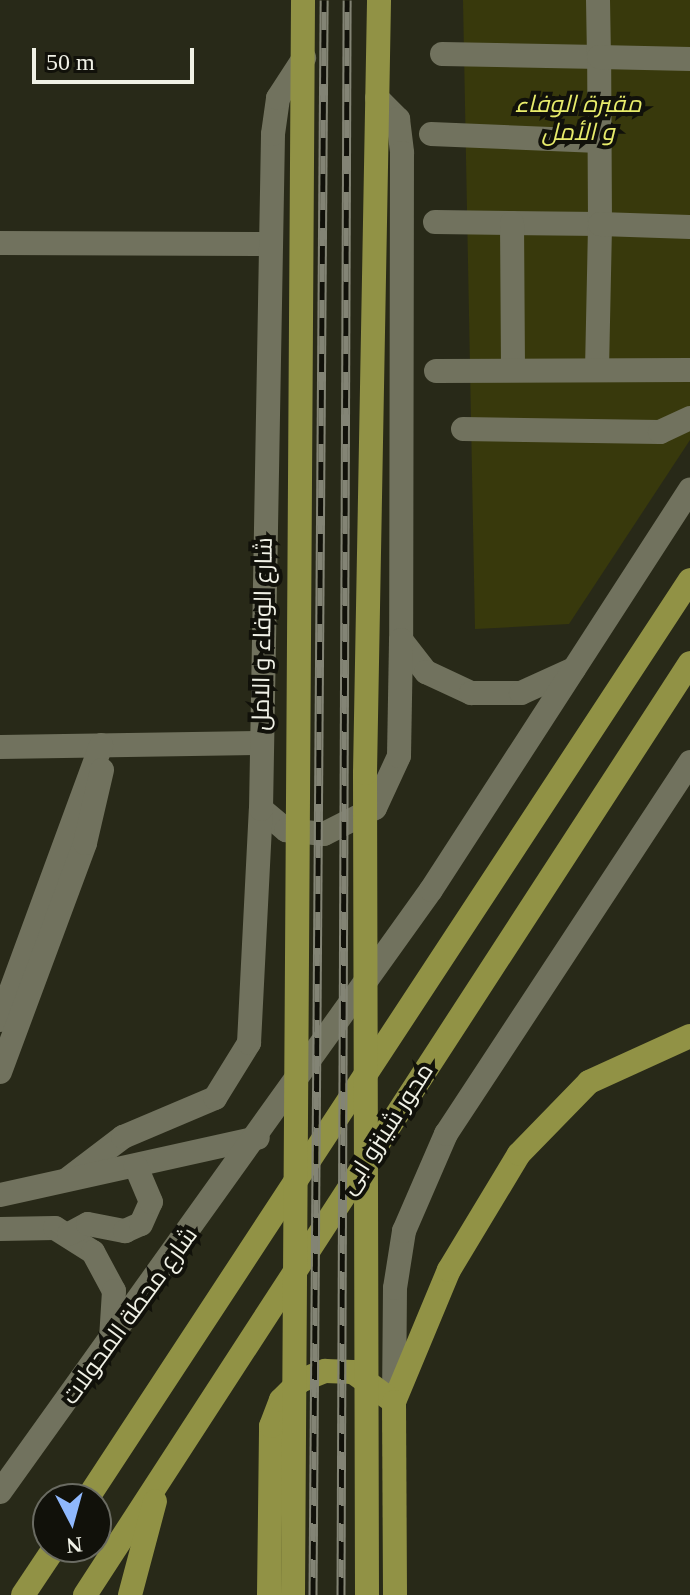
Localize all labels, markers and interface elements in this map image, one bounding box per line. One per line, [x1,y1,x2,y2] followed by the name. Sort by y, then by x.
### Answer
[36,32,198,82] scale bar
[46,49,95,75] text: 50 m
[515,91,641,147] park label: مقبرة الوفاء و الأمل
[247,537,279,731] street label: شارع الوفاء و الامل
[334,1058,440,1200] street label: محور شينزو ابى
[56,1222,204,1410] street label: شارع محطة المحولات
[32,1483,112,1563] north arrow
[65,1532,84,1559] text: N

